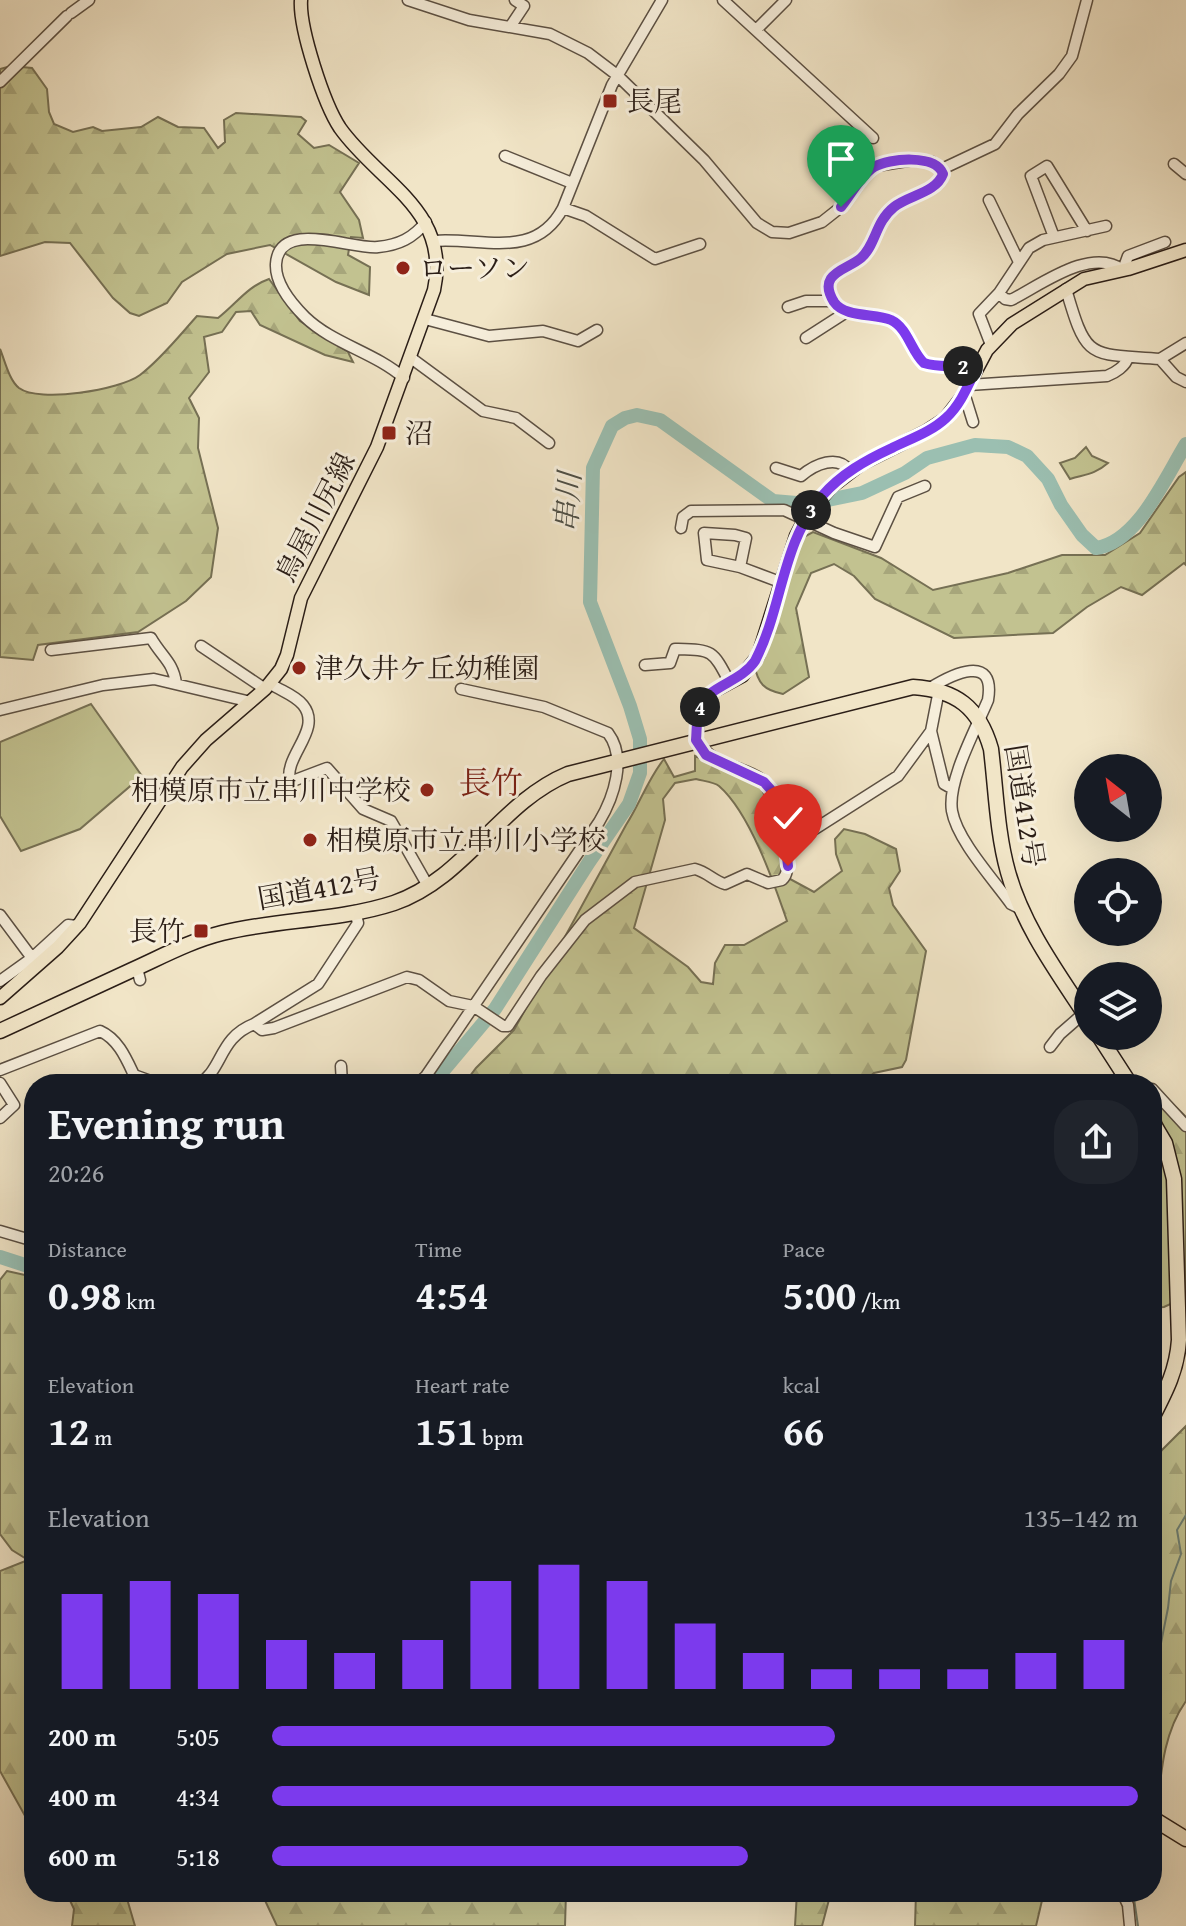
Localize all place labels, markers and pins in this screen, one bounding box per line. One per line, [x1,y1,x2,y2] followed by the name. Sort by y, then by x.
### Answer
[626,80,682,121] place label: 長尾
[601,92,619,110] marker: 長尾
[807,125,875,207] pin
[419,247,530,288] place label: ローソン
[394,259,412,277] marker: ローソン
[943,346,983,386] pin: 2
[405,412,433,453] place label: 沼
[380,424,398,442] marker: 沼
[791,490,831,530] pin: 3
[315,647,539,688] place label: 津久井ケ丘幼稚園
[290,659,308,677] marker: 津久井ケ丘幼稚園
[680,687,720,727] pin: 4
[131,769,411,810] place label: 相模原市立串川中学校
[418,781,436,799] marker: 相模原市立串川中学校
[754,784,822,866] pin
[326,819,606,860] place label: 相模原市立串川小学校
[301,831,319,849] marker: 相模原市立串川小学校
[129,910,185,951] place label: 長竹
[192,922,210,940] marker: 長竹

